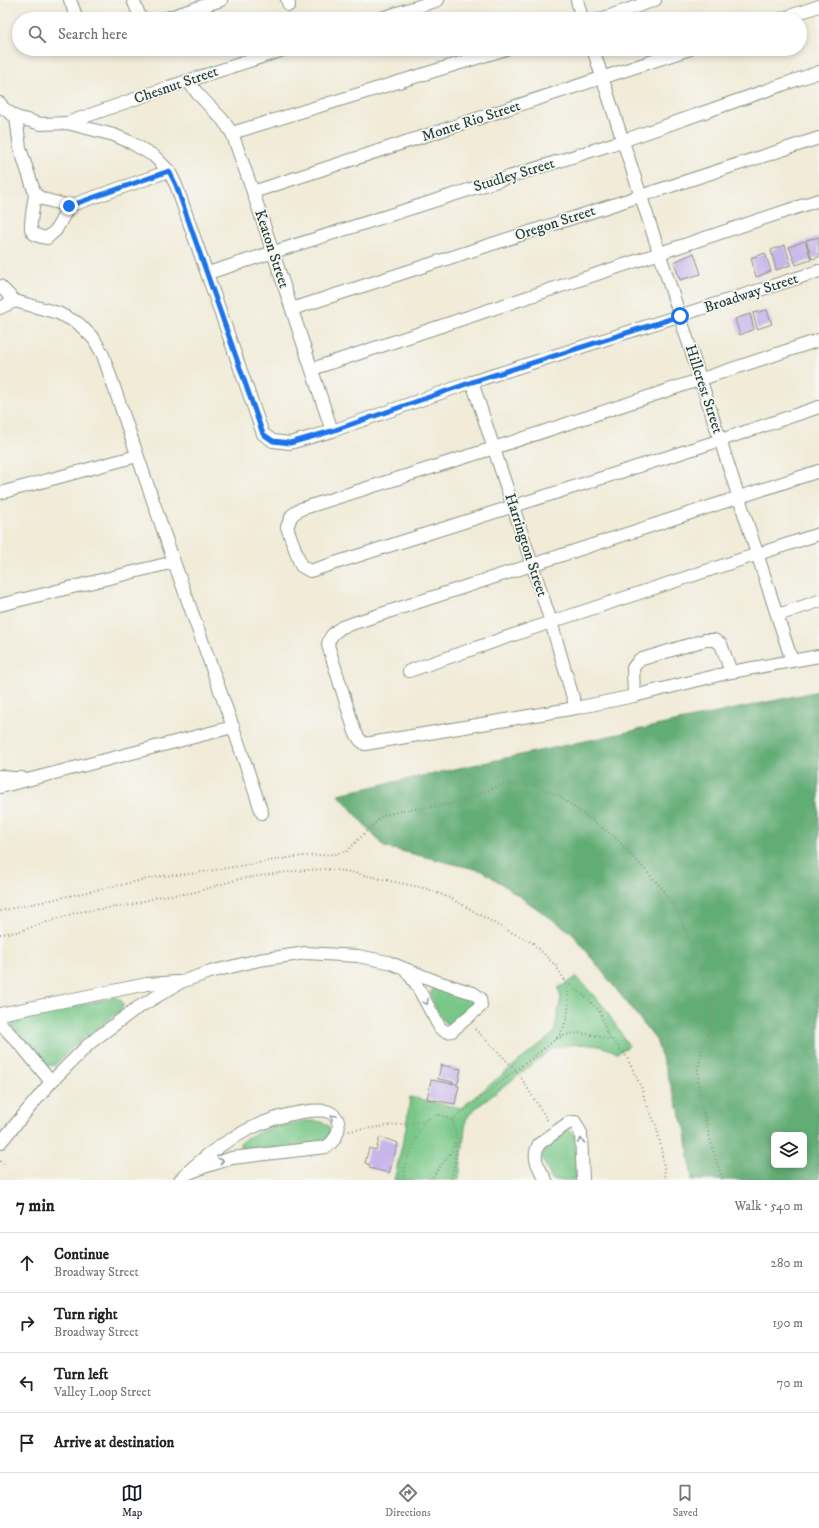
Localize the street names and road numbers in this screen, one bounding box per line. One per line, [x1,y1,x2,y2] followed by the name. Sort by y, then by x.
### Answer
[132,62,221,108] street label: Chesnut Street
[419,96,523,146] street label: Monte Rio Street
[471,154,557,196] street label: Studley Street
[512,201,598,245] street label: Oregon Street
[250,207,294,291] street label: Keaton Street
[702,269,801,317] street label: Broadway Street
[681,342,727,436] street label: Hillcrest Street
[500,491,552,599] street label: Harrington Street

